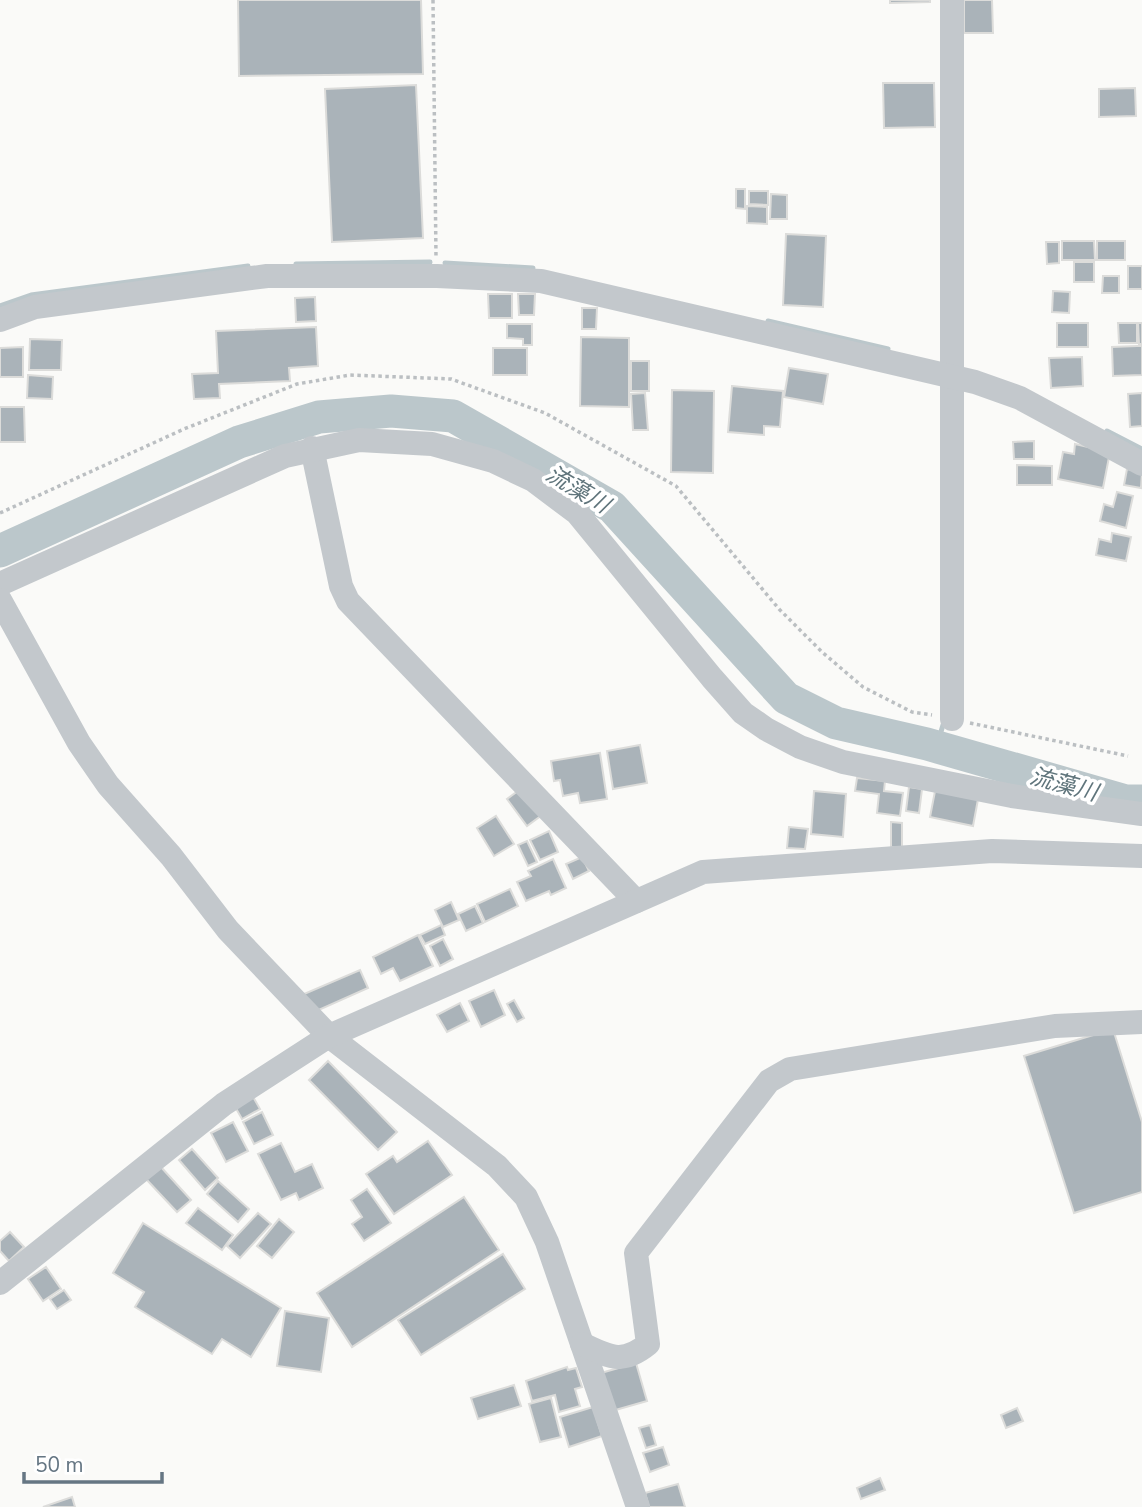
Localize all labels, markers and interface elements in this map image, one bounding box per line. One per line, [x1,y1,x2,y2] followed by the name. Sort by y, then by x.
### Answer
[540,458,618,522] water label: 流藻川
[1027,761,1104,809] water label: 流藻川
[24,1440,163,1484] scale bar
[35,1451,84,1479] text: 50 m

